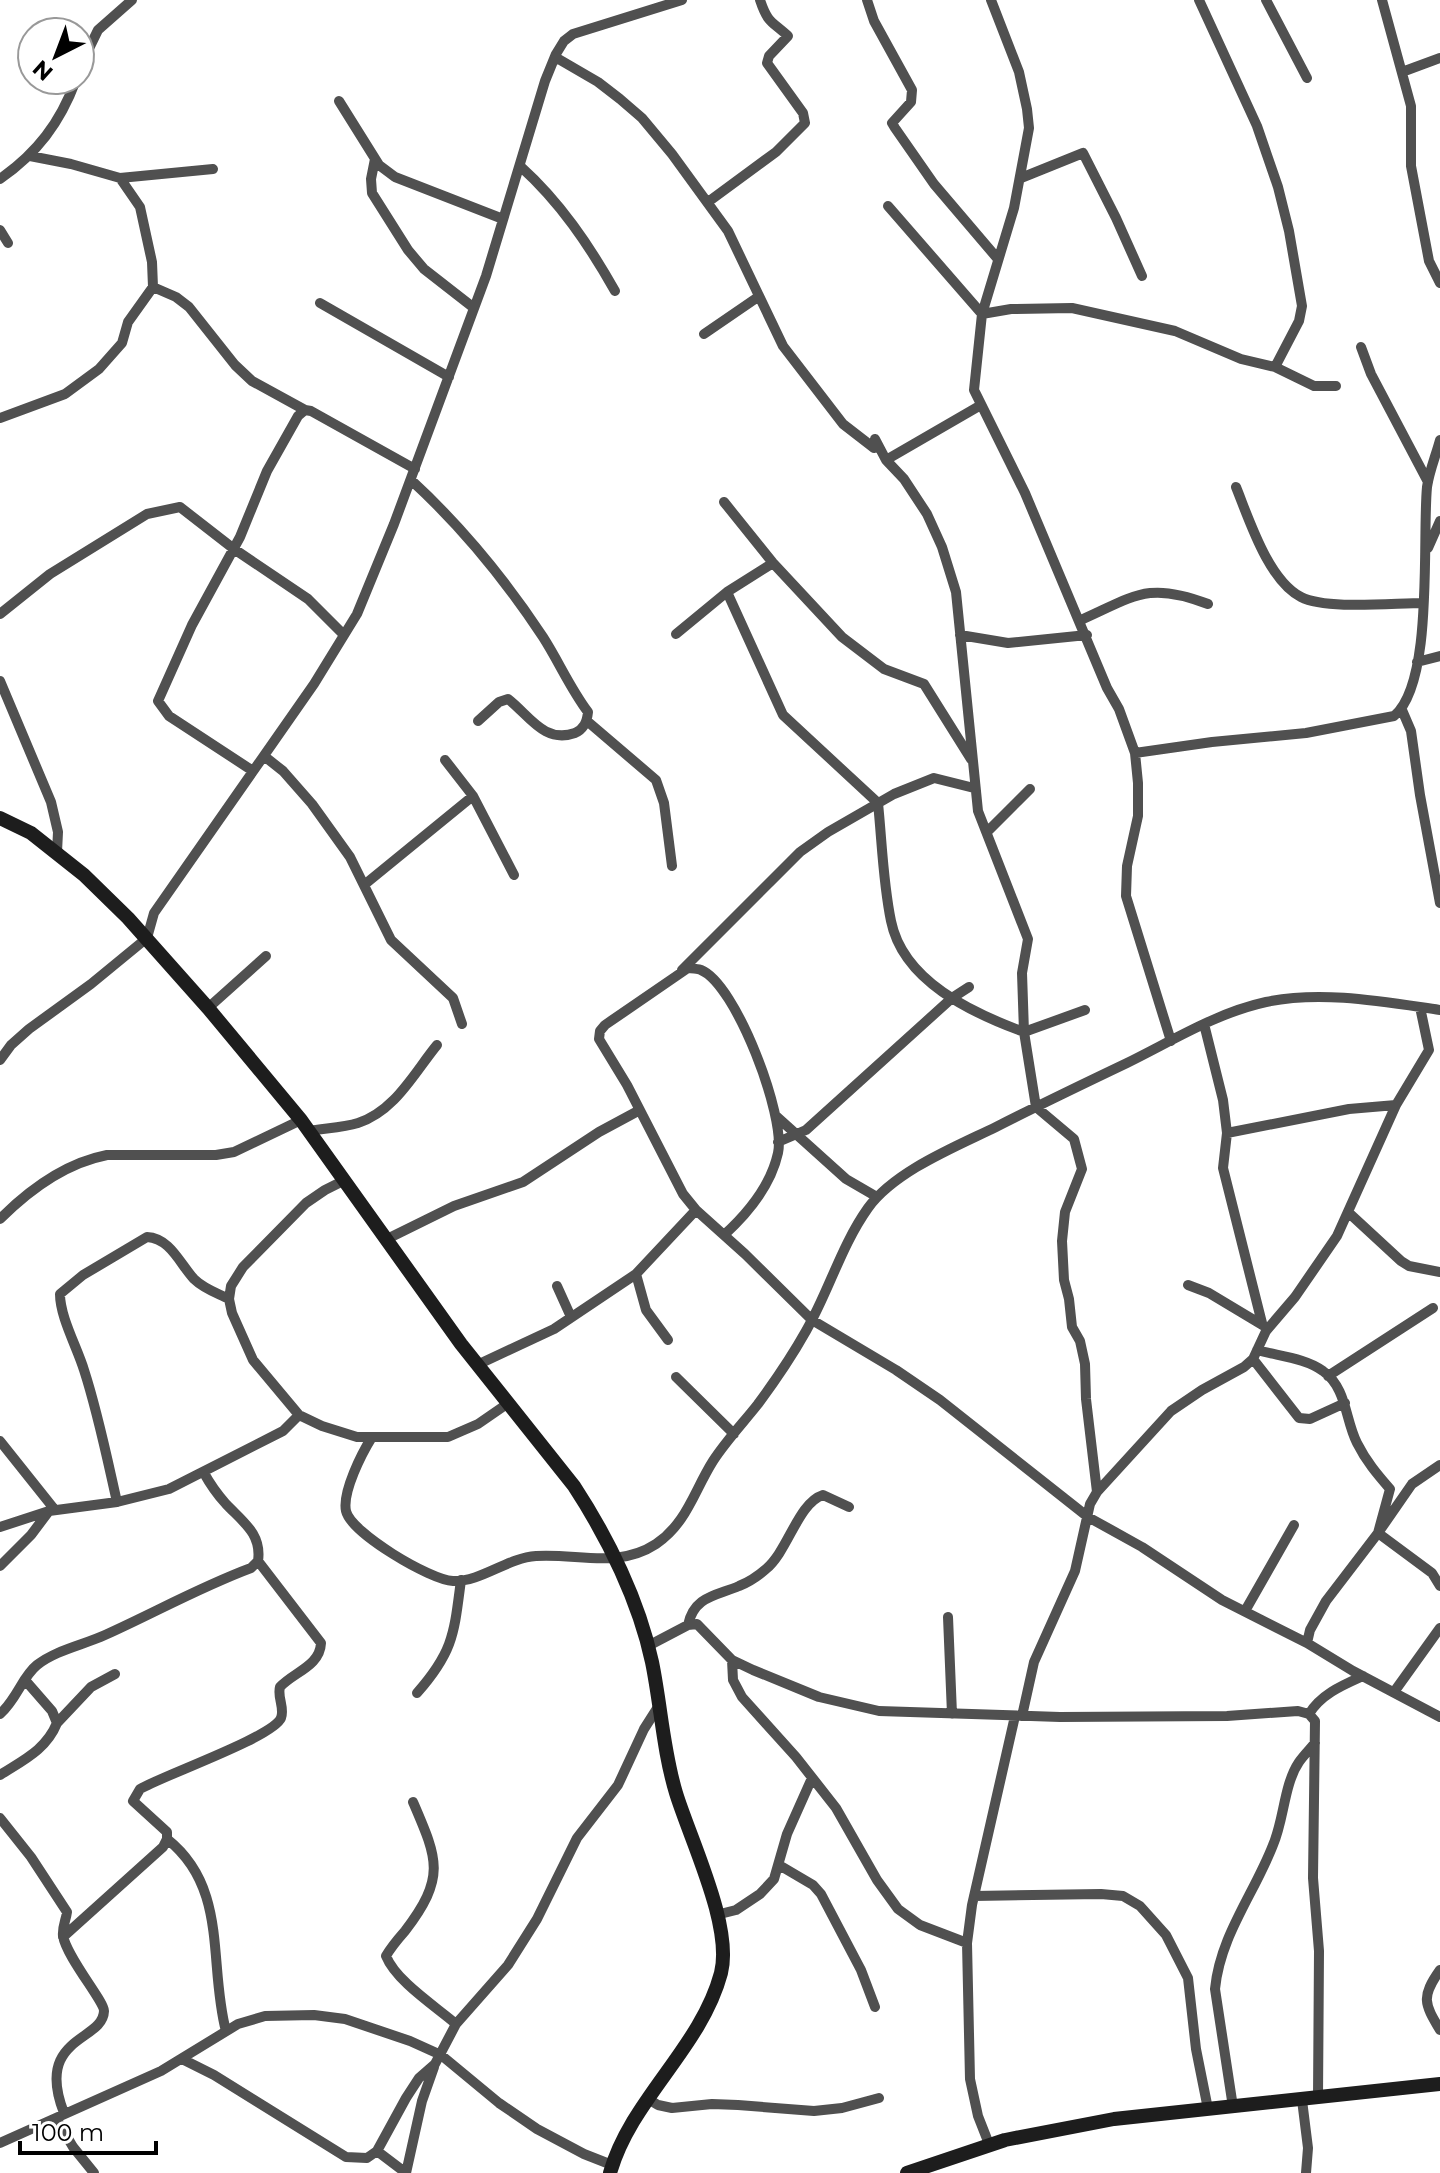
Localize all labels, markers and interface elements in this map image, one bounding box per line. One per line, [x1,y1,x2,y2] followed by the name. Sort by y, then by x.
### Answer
[16,16,96,96] north arrow
[27,55,59,86] text: N
[20,2105,156,2155] scale bar
[32,2118,104,2147] text: 100 m

